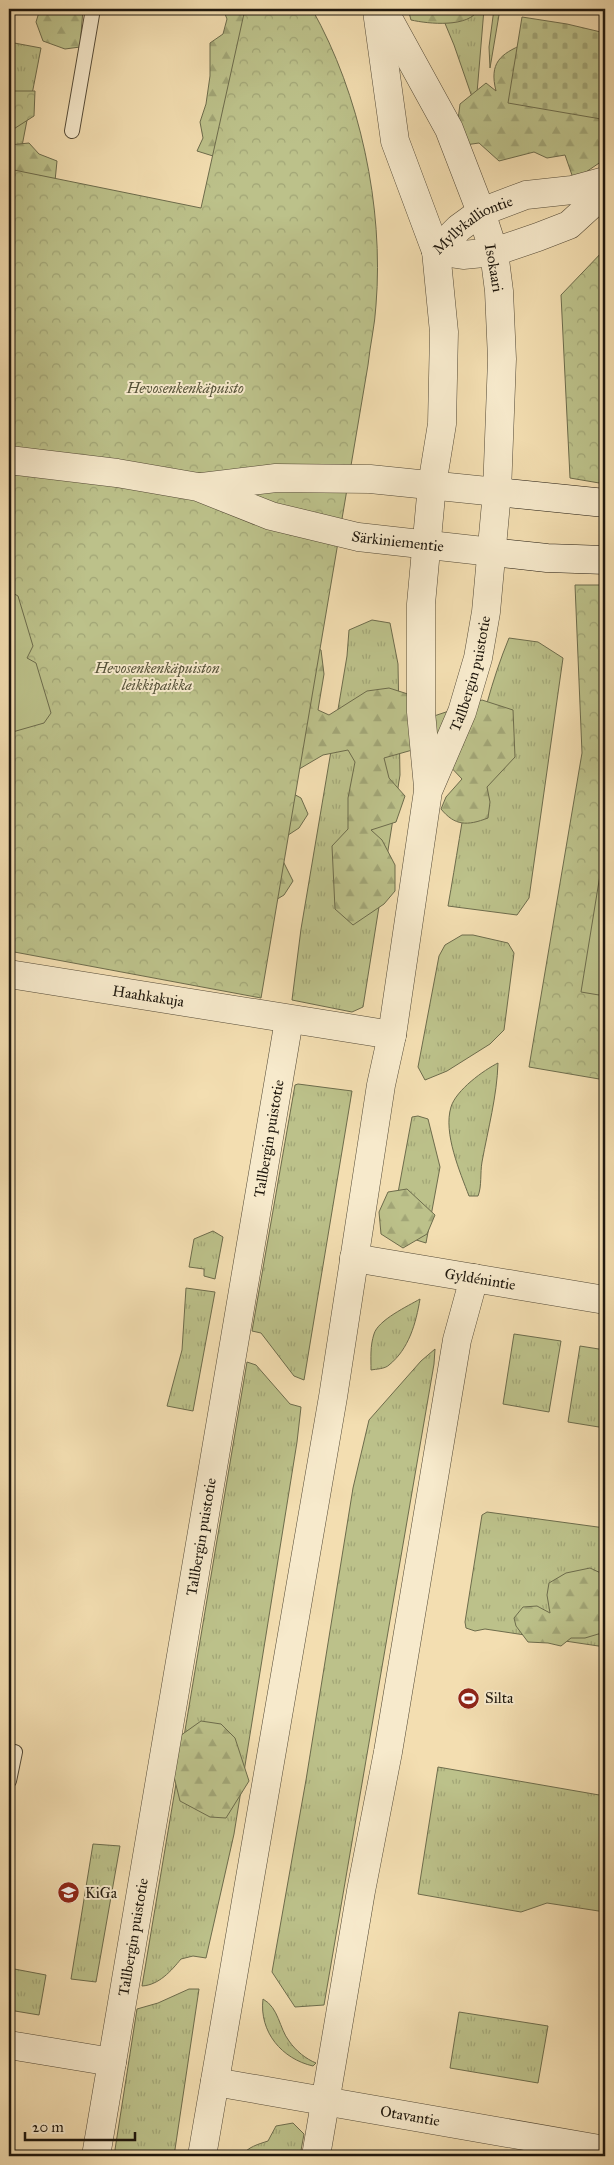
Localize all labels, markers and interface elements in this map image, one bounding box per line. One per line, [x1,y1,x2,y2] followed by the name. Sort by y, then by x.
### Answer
[429,192,515,258] street label: Myllykalliontie
[481,242,507,294] street label: Isokaari
[125,379,244,398] park label: Hevosenkenkäpuisto
[350,527,445,556] street label: Särkiniementie
[446,615,494,734] street label: Tallbergin puistotie
[93,659,220,695] park label: Hevosenkenkäpuiston leikkipaikka
[111,982,186,1011] street label: Haahkakuja
[250,1078,288,1199] street label: Tallbergin puistotie
[443,1264,517,1294] street label: Gyldénintie
[182,1477,220,1597] street label: Tallbergin puistotie
[457,1686,481,1710] sports icon: Silta
[485,1689,514,1707] place label: Silta
[114,1877,152,1997] street label: Tallbergin puistotie
[57,1881,81,1905] school or university icon: KiGa
[85,1884,118,1902] place label: KiGa
[379,2102,441,2130] street label: Otavantie
[25,2110,135,2142] scale bar
[32,2118,64,2136] text: 20 m

